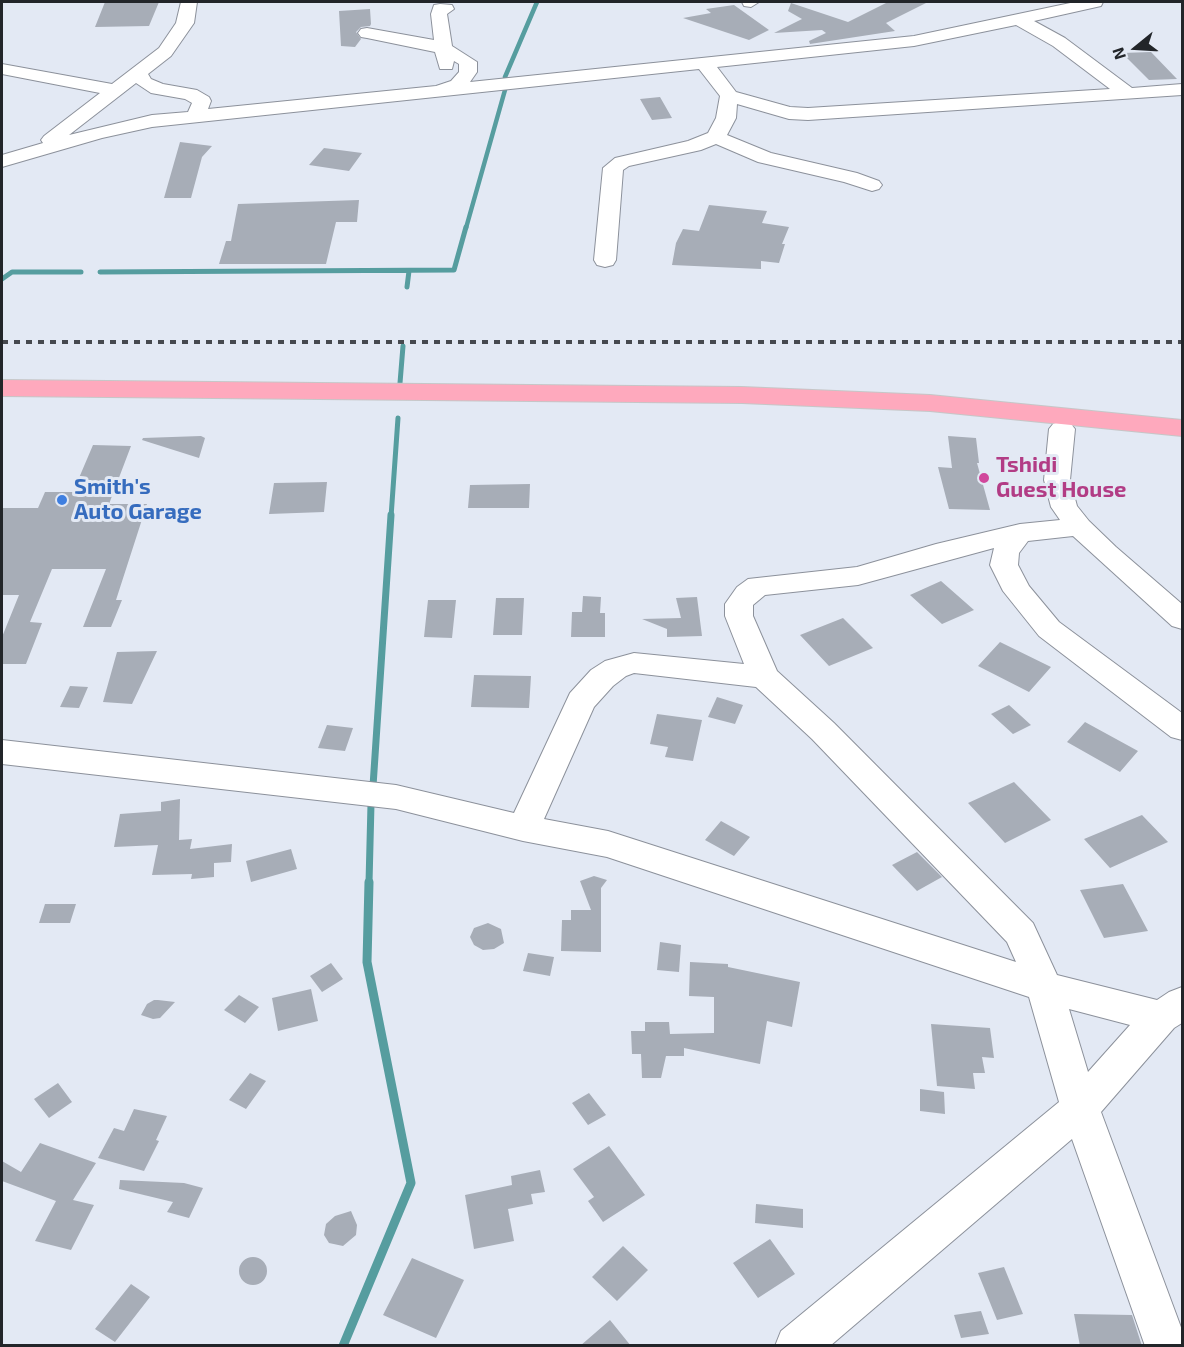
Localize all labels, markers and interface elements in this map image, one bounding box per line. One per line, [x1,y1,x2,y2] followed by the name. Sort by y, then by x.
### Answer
[1106,18,1166,78] north arrow
[1108,45,1129,62] text: N
[996,452,1126,504] place label: Tshidi Guest House
[977,471,991,485] marker: Tshidi Guest House
[74,474,202,526] place label: Smith's Auto Garage
[55,493,69,507] marker: Smith's Auto Garage

